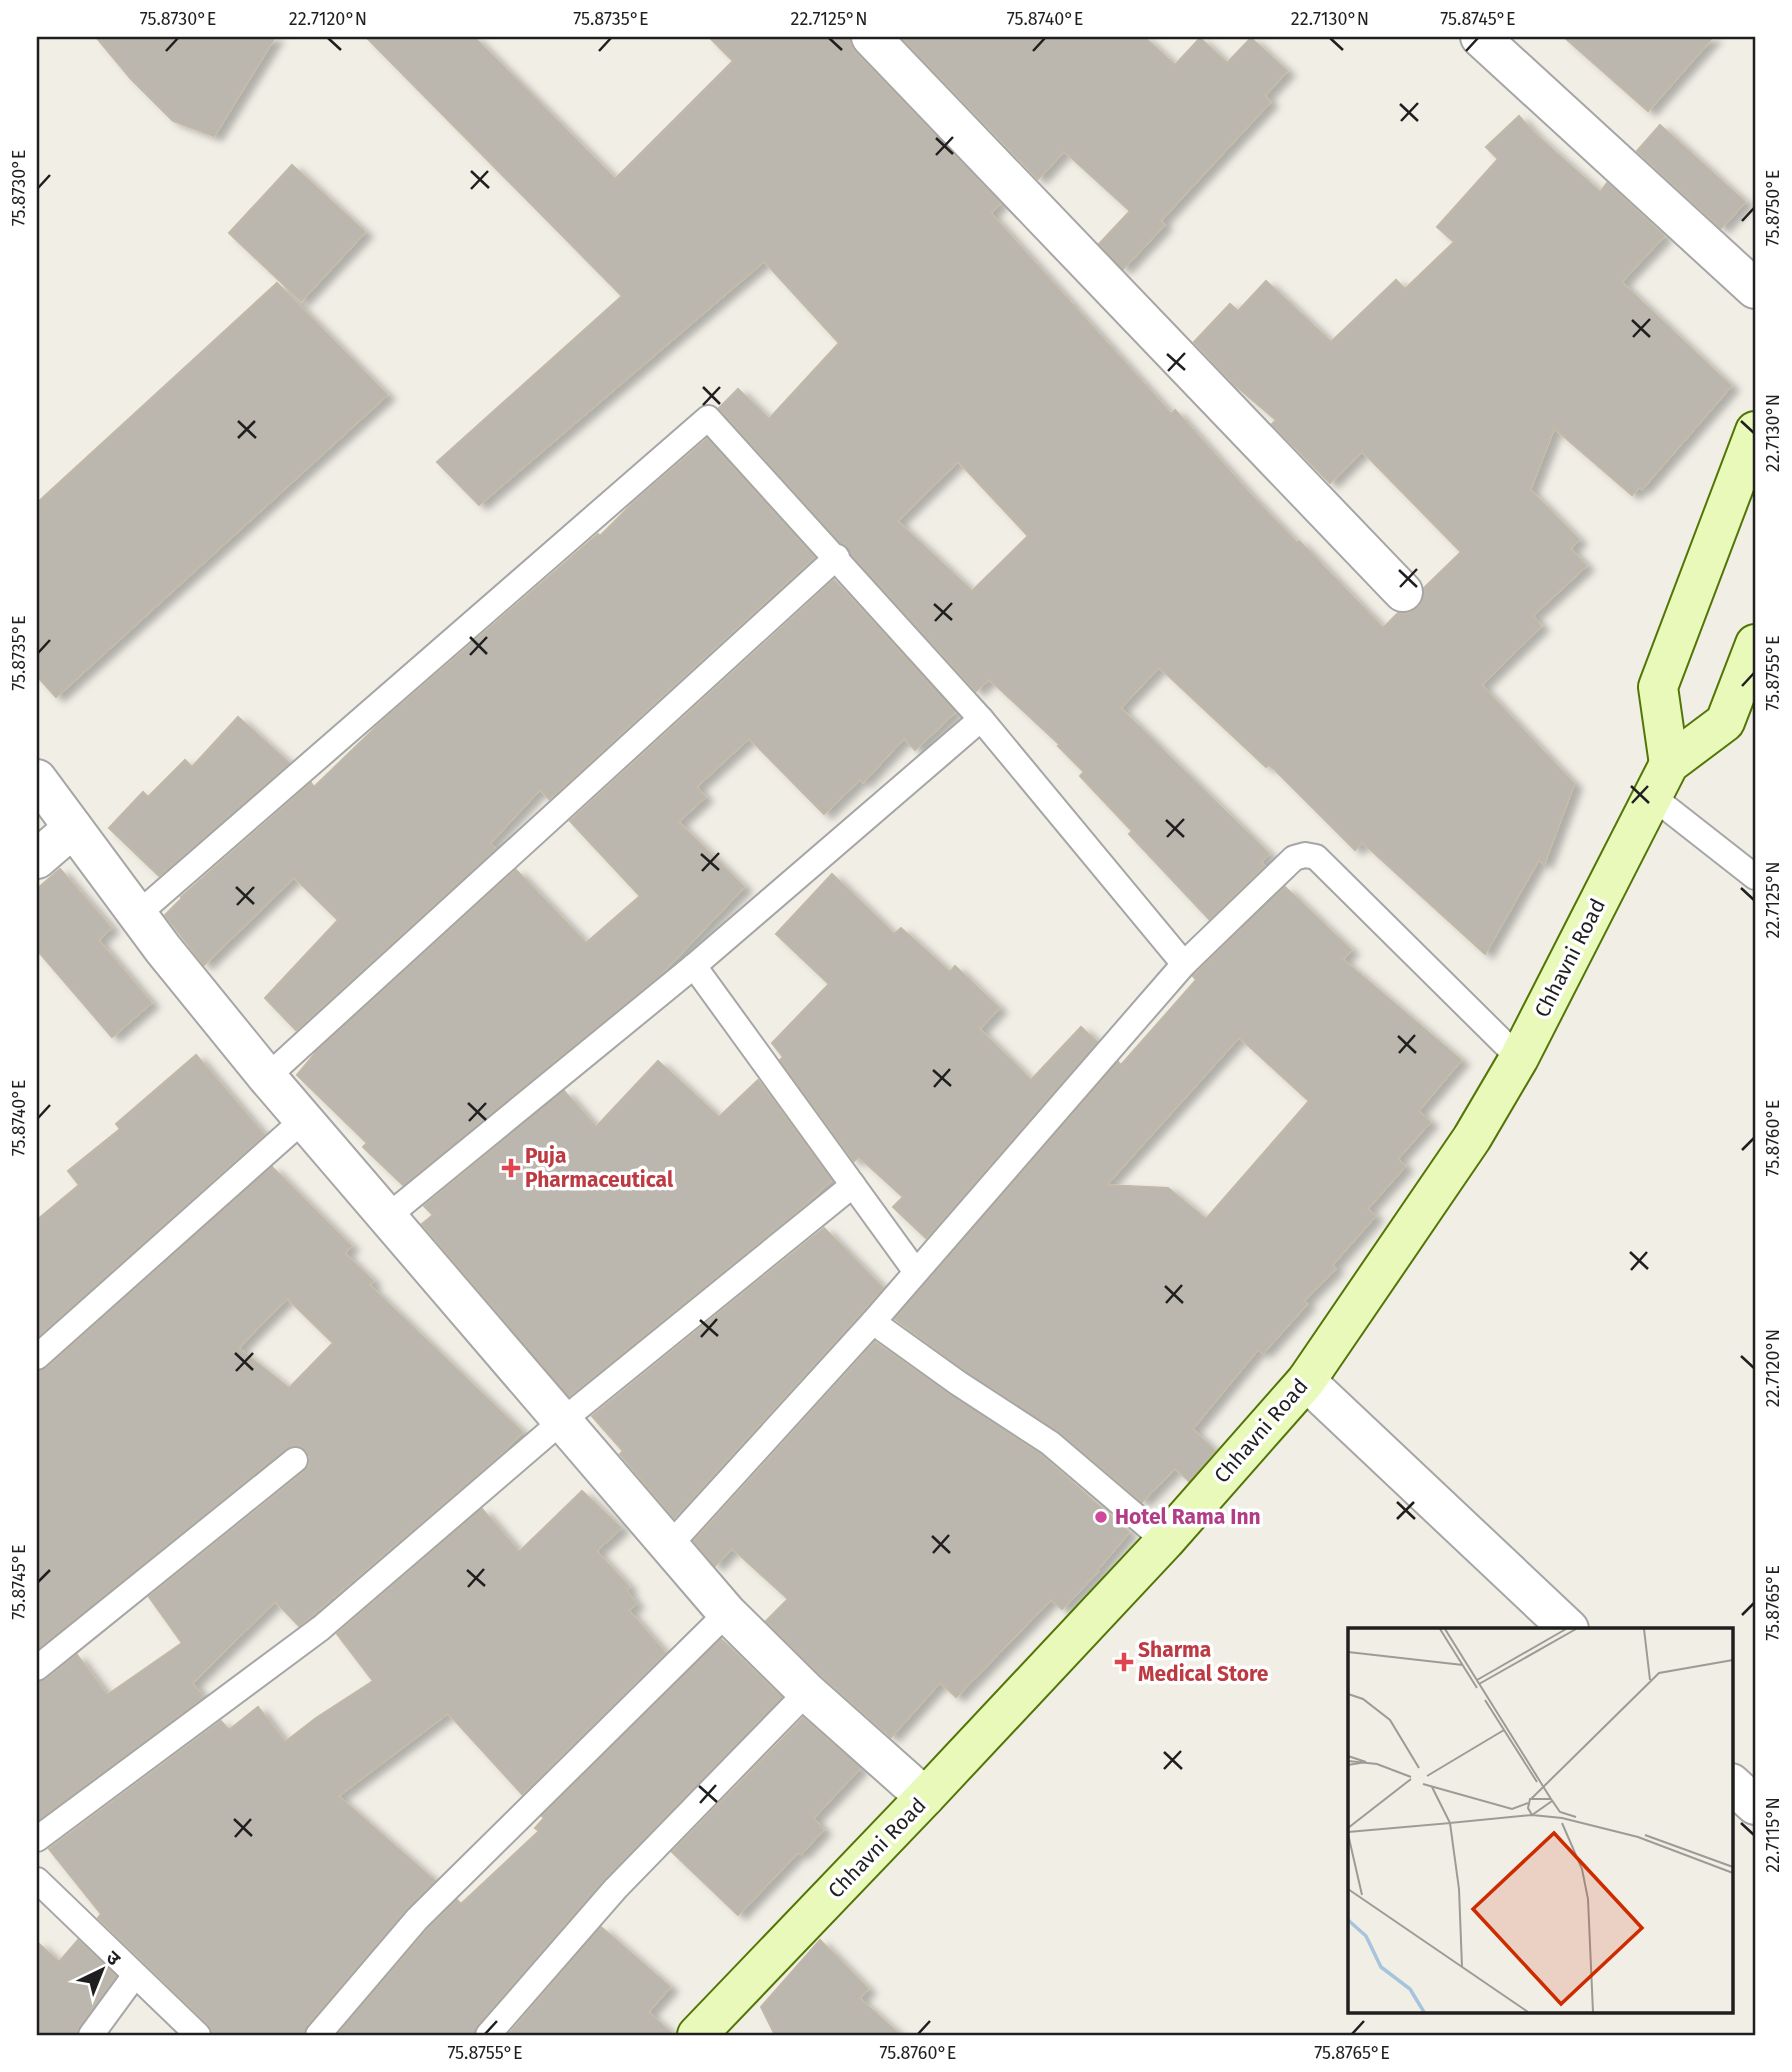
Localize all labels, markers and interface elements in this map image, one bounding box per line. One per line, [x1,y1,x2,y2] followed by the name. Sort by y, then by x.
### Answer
[140,8,216,30] text: 75.8730°E
[289,8,367,30] text: 22.7120°N
[573,8,649,30] text: 75.8735°E
[790,8,868,30] text: 22.7125°N
[1007,8,1083,30] text: 75.8740°E
[1291,8,1369,30] text: 22.7130°N
[1440,8,1516,30] text: 75.8745°E
[8,150,30,226] text: 75.8730°E
[1762,170,1784,246] text: 75.8750°E
[1762,394,1784,472] text: 22.7130°N
[8,615,30,691] text: 75.8735°E
[1762,635,1784,711] text: 75.8755°E
[1762,861,1784,939] text: 22.7125°N
[1529,894,1611,1022] street label: Chhavni Road
[8,1080,30,1156] text: 75.8740°E
[1762,1100,1784,1176] text: 75.8760°E
[525,1143,674,1193] place label: Puja Pharmaceutical
[503,1160,519,1176] marker: Puja Pharmaceutical
[1762,1329,1784,1407] text: 22.7120°N
[1209,1373,1313,1489] street label: Chhavni Road
[1115,1504,1261,1530] place label: Hotel Rama Inn
[1093,1509,1109,1525] marker: Hotel Rama Inn
[8,1544,30,1620] text: 75.8745°E
[1762,1565,1784,1641] text: 75.8765°E
[1348,1628,1732,2012] inset map
[1138,1637,1269,1687] place label: Sharma Medical Store
[1116,1654,1132,1670] marker: Sharma Medical Store
[823,1792,931,1904] street label: Chhavni Road
[1762,1797,1784,1873] text: 22.7115°N
[66,1936,136,2006] north arrow
[101,1946,126,1971] text: उ
[447,2042,523,2064] text: 75.8755°E
[880,2042,956,2064] text: 75.8760°E
[1314,2042,1390,2064] text: 75.8765°E

